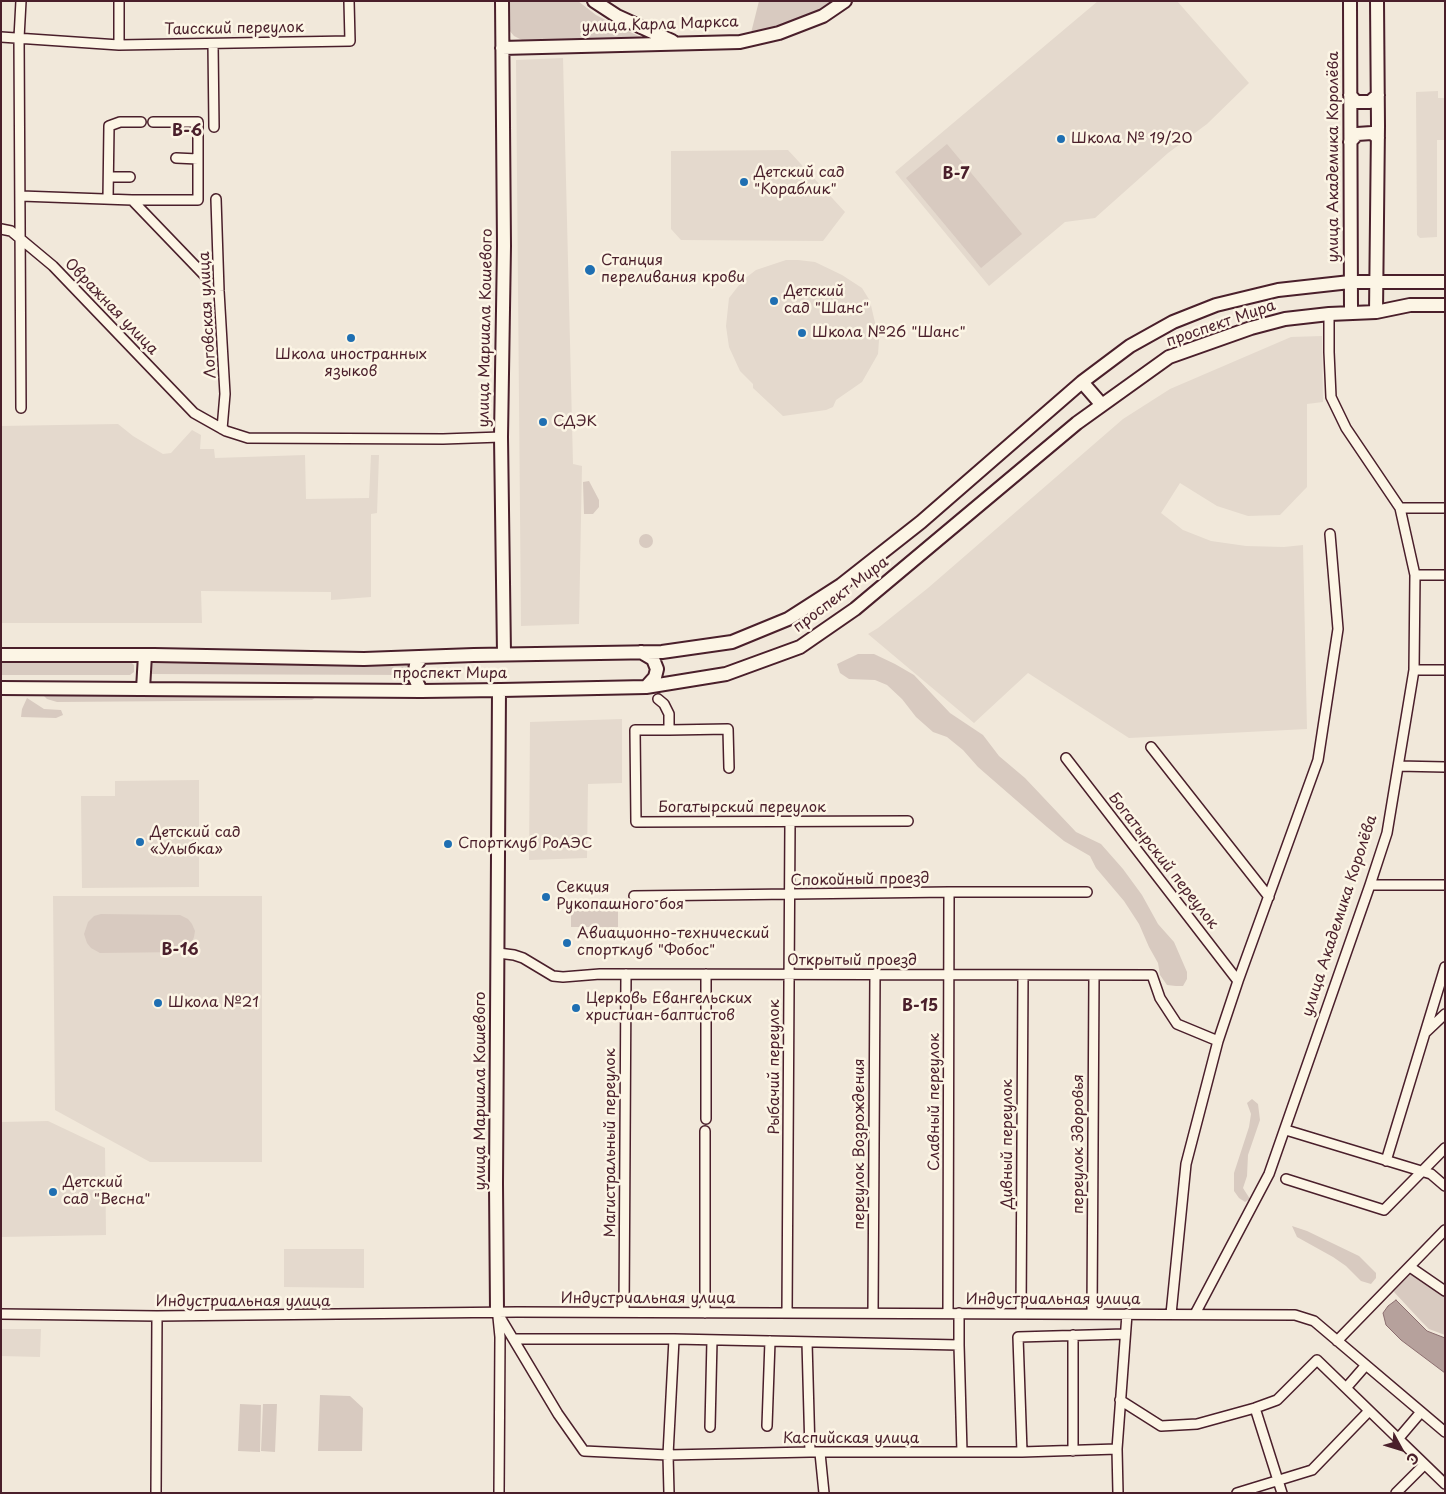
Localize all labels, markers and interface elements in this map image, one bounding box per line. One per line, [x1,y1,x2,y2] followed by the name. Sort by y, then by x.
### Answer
[581,13,739,37] street label: улица Карла Маркса
[164,19,304,39] street label: Таисский переулок
[1325,52,1343,262] street label: улица Академика Королёва
[172,122,202,142] district label: В-6
[1071,130,1193,148] place label: Школа № 19/20
[1055,133,1067,145] marker: Школа № 19/20
[754,164,845,199] place label: Детский сад "Кораблик"
[942,165,970,185] district label: В-7
[738,176,750,188] marker: Детский сад "Кораблик"
[475,228,497,428] street label: улица Маршала Кошевого
[196,251,220,379] street label: Логовская улица
[601,252,745,287] place label: Станция переливания крови
[60,255,162,359] street label: Овражная улица
[583,263,597,277] marker: Станция переливания крови
[784,283,869,318] place label: Детский сад "Шанс"
[768,295,780,307] marker: Детский сад "Шанс"
[1164,297,1278,351] street label: проспект Мира
[812,324,966,342] place label: Школа №26 "Шанс"
[796,327,808,339] marker: Школа №26 "Шанс"
[345,332,357,344] marker: Школа иностранных языков
[275,346,427,381] place label: Школа иностранных языков
[553,413,597,431] place label: СДЭК
[537,416,549,428] marker: СДЭК
[790,553,892,637] street label: проспект Мира
[393,665,507,683] street label: проспект Мира
[1104,789,1222,933] street label: Богатырский переулок
[658,799,826,817] street label: Богатырский переулок
[1299,813,1381,1019] street label: улица Академика Королёва
[150,824,241,859] place label: Детский сад «Улыбка»
[458,835,593,853] place label: Спортклуб РоАЭС
[134,836,146,848] marker: Детский сад «Улыбка»
[442,838,454,850] marker: Спортклуб РоАЭС
[790,870,930,890] street label: Спокойный проезд
[556,879,684,914] place label: Секция Рукопашного боя
[540,891,552,903] marker: Секция Рукопашного боя
[577,925,769,960] place label: Авиационно-технический спортклуб "Фобос"
[561,937,573,949] marker: Авиационно-технический спортклуб "Фобос"
[161,941,199,961] district label: В-16
[787,952,917,970] street label: Открытый проезд
[586,990,752,1025] place label: Церковь Евангельских христиан-баптистов
[472,992,490,1190] street label: улица Маршала Кошевого
[168,994,259,1012] place label: Школа №21
[152,997,164,1009] marker: Школа №21
[902,997,938,1017] district label: В-15
[766,999,784,1135] street label: Рыбачий переулок
[570,1002,582,1014] marker: Церковь Евангельских христиан-баптистов
[926,1033,944,1171] street label: Славный переулок
[602,1048,620,1238] street label: Магистральный переулок
[851,1058,869,1230] street label: переулок Возрождения
[1070,1074,1088,1214] street label: переулок Здоровья
[999,1079,1017,1209] street label: Дивный переулок
[63,1174,150,1209] place label: Детский сад "Весна"
[47,1186,59,1198] marker: Детский сад "Весна"
[561,1290,735,1308] street label: Индустриальная улица
[966,1291,1140,1309] street label: Индустриальная улица
[156,1293,330,1311] street label: Индустриальная улица
[1376,1424,1426,1474] north arrow
[783,1430,919,1448] street label: Каспийская улица
[1402,1448,1425,1469] text: С

